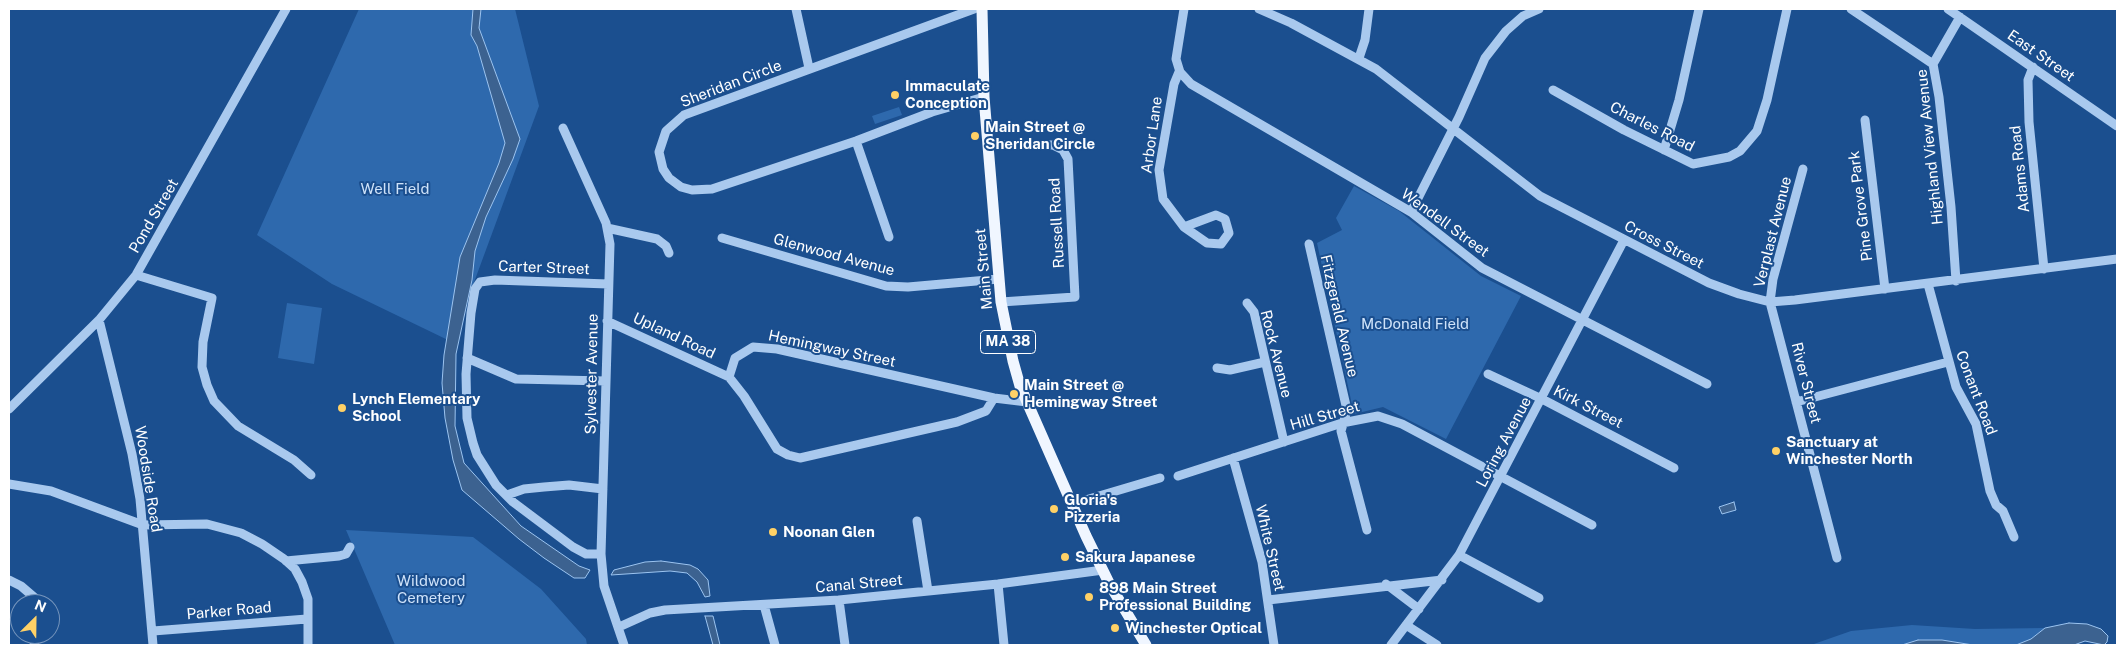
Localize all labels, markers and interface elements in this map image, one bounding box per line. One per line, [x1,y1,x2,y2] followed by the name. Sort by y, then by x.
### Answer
[2004,26,2078,86] street label: East Street
[678,56,784,112] street label: Sheridan Circle
[1913,68,1947,226] street label: Highland View Avenue
[905,77,990,112] place label: Immaculate Conception
[889,89,901,101] marker: Immaculate Conception
[1138,95,1166,175] street label: Arbor Lane
[1607,98,1697,156] street label: Charles Road
[985,118,1095,153] place label: Main Street @ Sheridan Circle
[2006,125,2034,213] street label: Adams Road
[969,130,981,142] marker: Main Street @ Sheridan Circle
[1845,150,1877,262] street label: Pine Grove Park
[1751,175,1795,289] street label: Verplast Avenue
[125,176,183,256] street label: Pond Street
[1046,177,1068,269] street label: Russell Road
[361,180,429,198] park label: Well Field
[1397,185,1493,261] street label: Wendell Street
[1621,217,1707,273] street label: Cross Street
[971,228,997,310] street label: Main Street
[771,230,897,280] street label: Glenwood Avenue
[1316,253,1362,379] street label: Fitzgerald Avenue
[498,257,590,279] street label: Carter Street
[1256,308,1296,400] street label: Rock Avenue
[630,309,718,363] street label: Upland Road
[582,313,602,435] street label: Sylvester Avenue
[1361,315,1469,333] park label: McDonald Field
[767,327,897,371] street label: Hemingway Street
[980,331,1036,354] road number: MA 38
[1787,341,1825,425] street label: River Street
[1952,348,2000,438] street label: Conant Road
[1024,376,1157,411] place label: Main Street @ Hemingway Street
[1550,382,1626,432] street label: Kirk Street
[1008,388,1020,400] marker: Main Street @ Hemingway Street
[352,390,480,425] place label: Lynch Elementary School
[1473,394,1535,490] street label: Loring Avenue
[1288,397,1362,435] street label: Hill Street
[336,402,348,414] marker: Lynch Elementary School
[131,425,165,533] street label: Woodside Road
[1786,433,1913,468] place label: Sanctuary at Winchester North
[1770,445,1782,457] marker: Sanctuary at Winchester North
[1064,491,1120,526] place label: Gloria's Pizzeria
[1048,503,1060,515] marker: Gloria's Pizzeria
[1251,503,1289,593] street label: White Street
[783,523,875,541] place label: Noonan Glen
[767,526,779,538] marker: Noonan Glen
[1075,548,1195,566] place label: Sakura Japanese
[1059,551,1071,563] marker: Sakura Japanese
[815,571,903,597] street label: Canal Street
[397,572,465,607] park label: Wildwood Cemetery
[1099,579,1251,614] place label: 898 Main Street Professional Building
[1083,591,1095,603] marker: 898 Main Street Professional Building
[10,594,60,644] north arrow
[32,597,49,616] text: N
[186,598,272,624] street label: Parker Road
[1125,619,1262,637] place label: Winchester Optical
[1109,622,1121,634] marker: Winchester Optical

